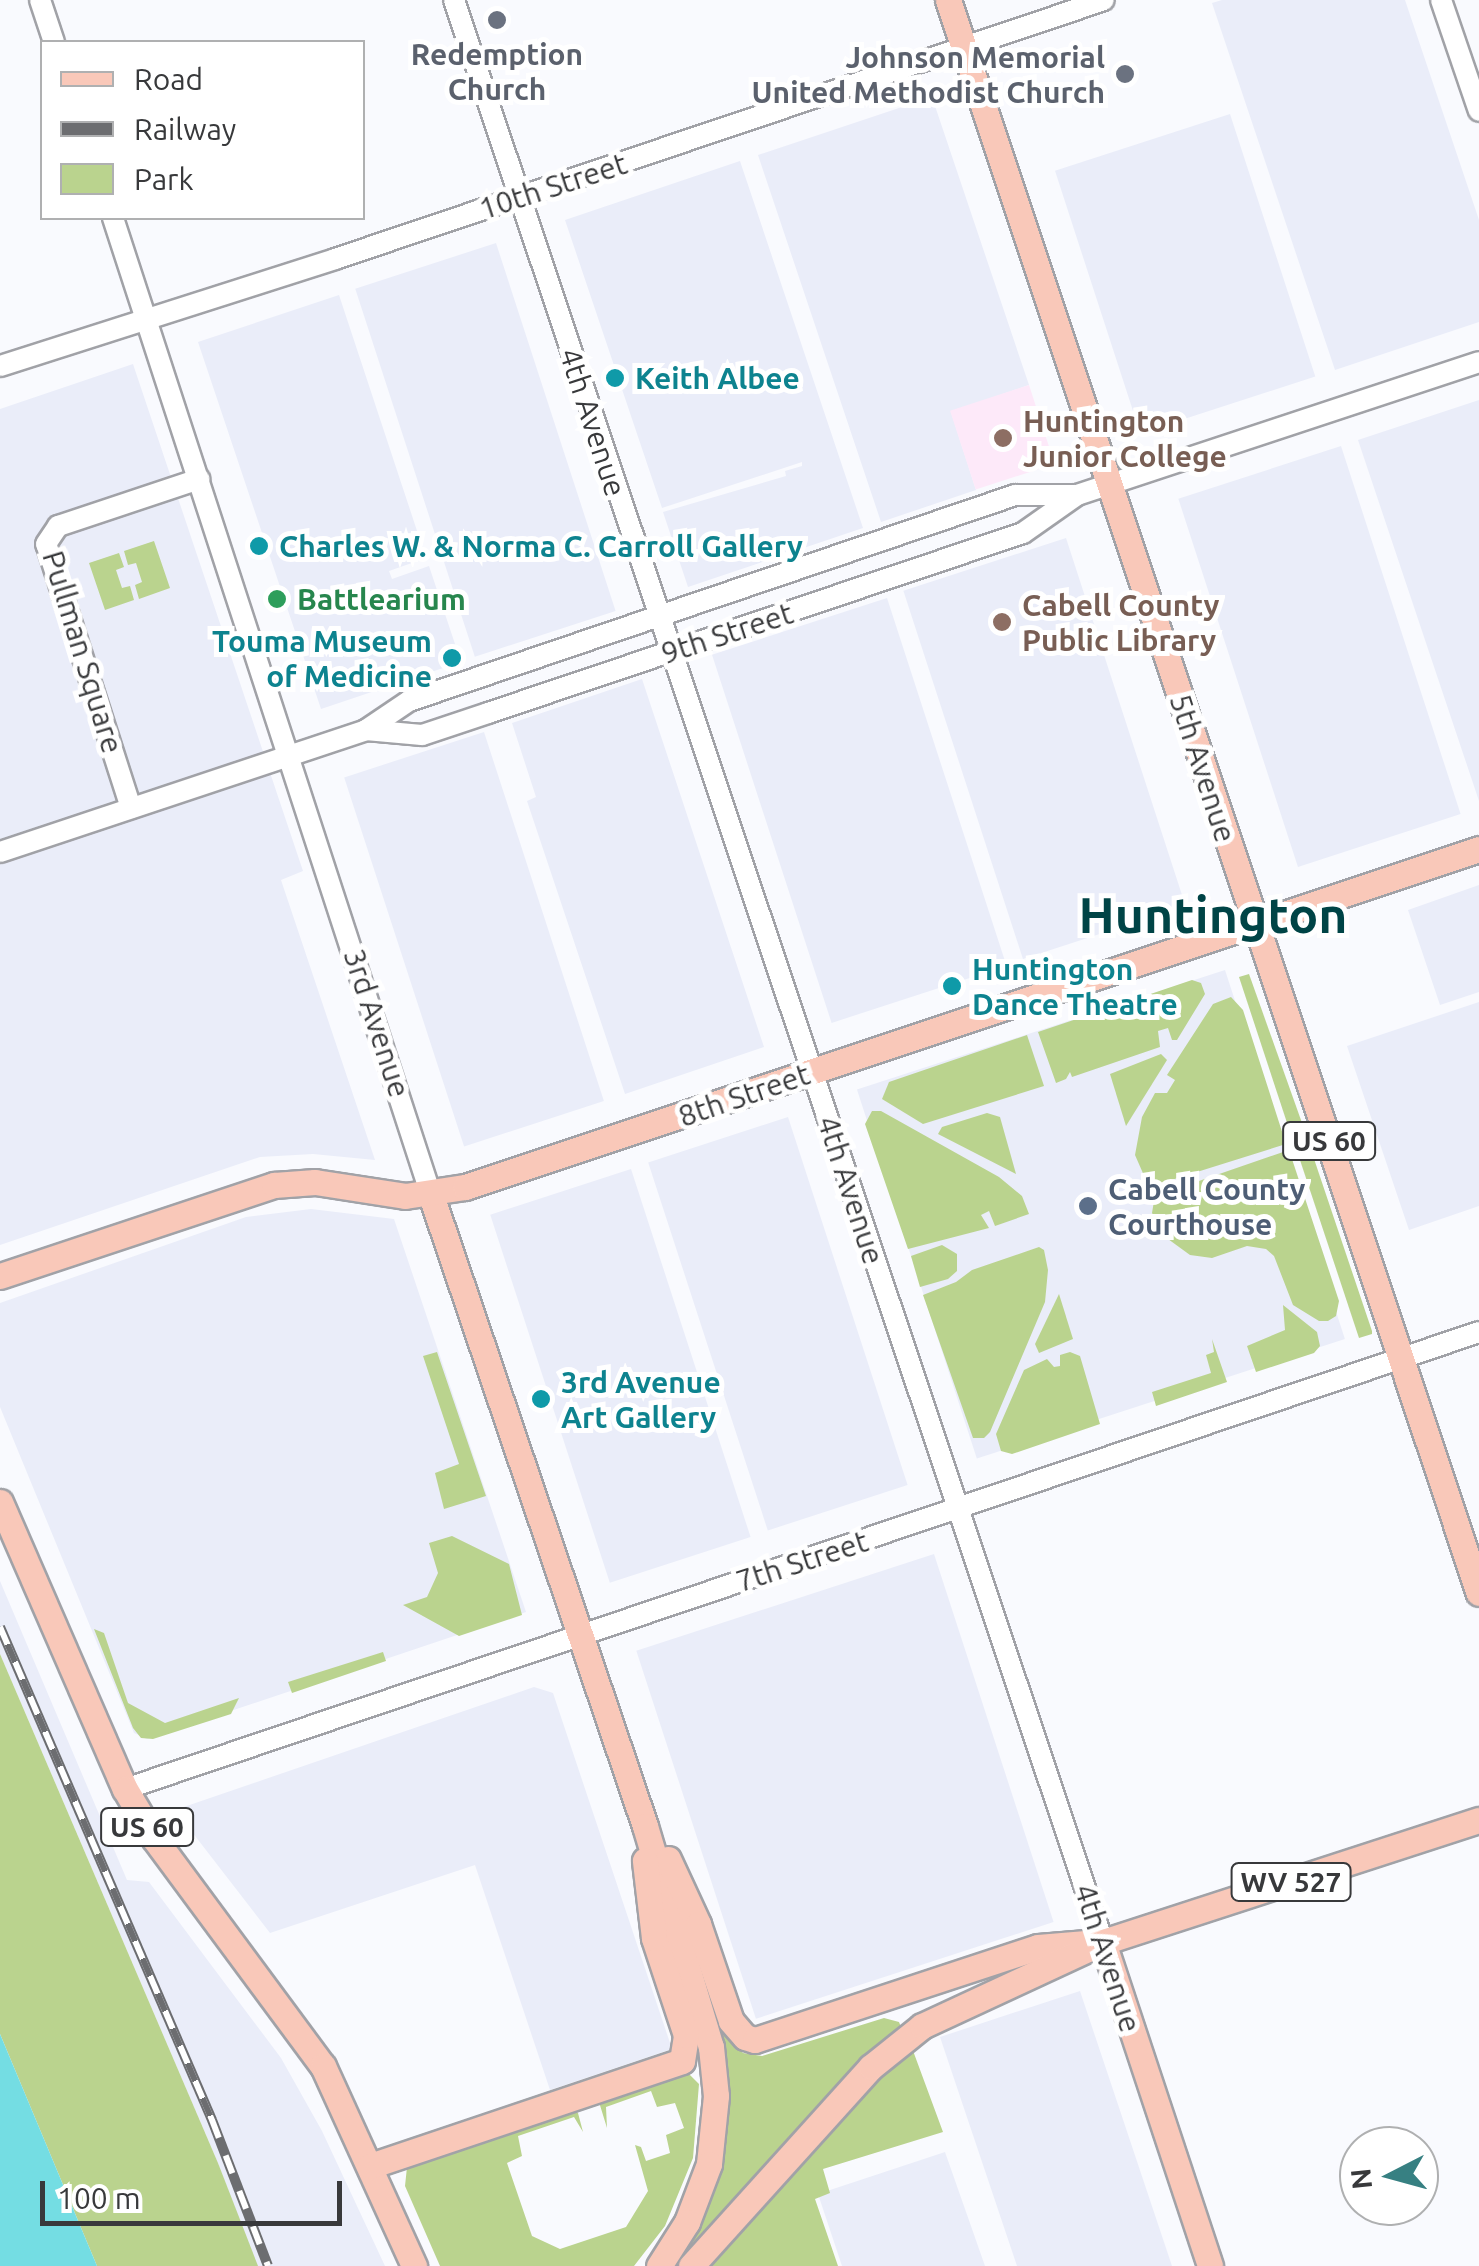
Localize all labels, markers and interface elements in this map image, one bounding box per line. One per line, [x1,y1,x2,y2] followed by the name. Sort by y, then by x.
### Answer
[486,9,508,31] marker: Redemption Church
[411,36,583,106] place label: Redemption Church
[752,39,1105,110] place label: Johnson Memorial United Methodist Church
[40,40,365,220] legend
[134,62,203,96] text: Road
[1114,63,1136,85] marker: Johnson Memorial United Methodist Church
[134,112,236,146] text: Railway
[474,145,632,227] street label: 10th Street
[134,162,194,196] text: Park
[552,343,634,501] street label: 4th Avenue
[635,360,800,396] place label: Keith Albee
[604,367,626,389] marker: Keith Albee
[1023,403,1227,474] place label: Huntington Junior College
[992,427,1014,449] marker: Huntington Junior College
[279,528,803,564] place label: Charles W. & Norma C. Carroll Gallery
[248,535,270,557] marker: Charles W. & Norma C. Carroll Gallery
[35,546,131,758] street label: Pullman Square
[297,581,466,617] place label: Battlearium
[1022,587,1219,658] place label: Cabell County Public Library
[266,588,288,610] marker: Battlearium
[657,595,797,671] street label: 9th Street
[991,611,1013,633] marker: Cabell County Public Library
[212,623,432,694] place label: Touma Museum of Medicine
[441,647,463,669] marker: Touma Museum of Medicine
[1162,689,1244,847] street label: 5th Avenue
[1078,885,1348,945] district label: Huntington
[336,944,418,1102] street label: 3rd Avenue
[972,951,1178,1022] place label: Huntington Dance Theatre
[941,975,963,997] marker: Huntington Dance Theatre
[674,1056,814,1134] street label: 8th Street
[810,1111,892,1269] street label: 4th Avenue
[1282,1118,1376,1164] road number: US 60
[1108,1171,1305,1242] place label: Cabell County Courthouse
[1077,1195,1099,1217] marker: Cabell County Courthouse
[561,1364,721,1434] place label: 3rd Avenue Art Gallery
[530,1388,552,1410] marker: 3rd Avenue Art Gallery
[732,1523,872,1599] street label: 7th Street
[100,1804,194,1850] road number: US 60
[1228,1859,1354,1905] road number: WV 527
[1067,1879,1149,2037] street label: 4th Avenue
[1339,2126,1439,2226] north arrow
[45,2161,348,2223] scale bar
[1344,2167,1377,2191] text: N
[57,2181,141,2215] text: 100 m

